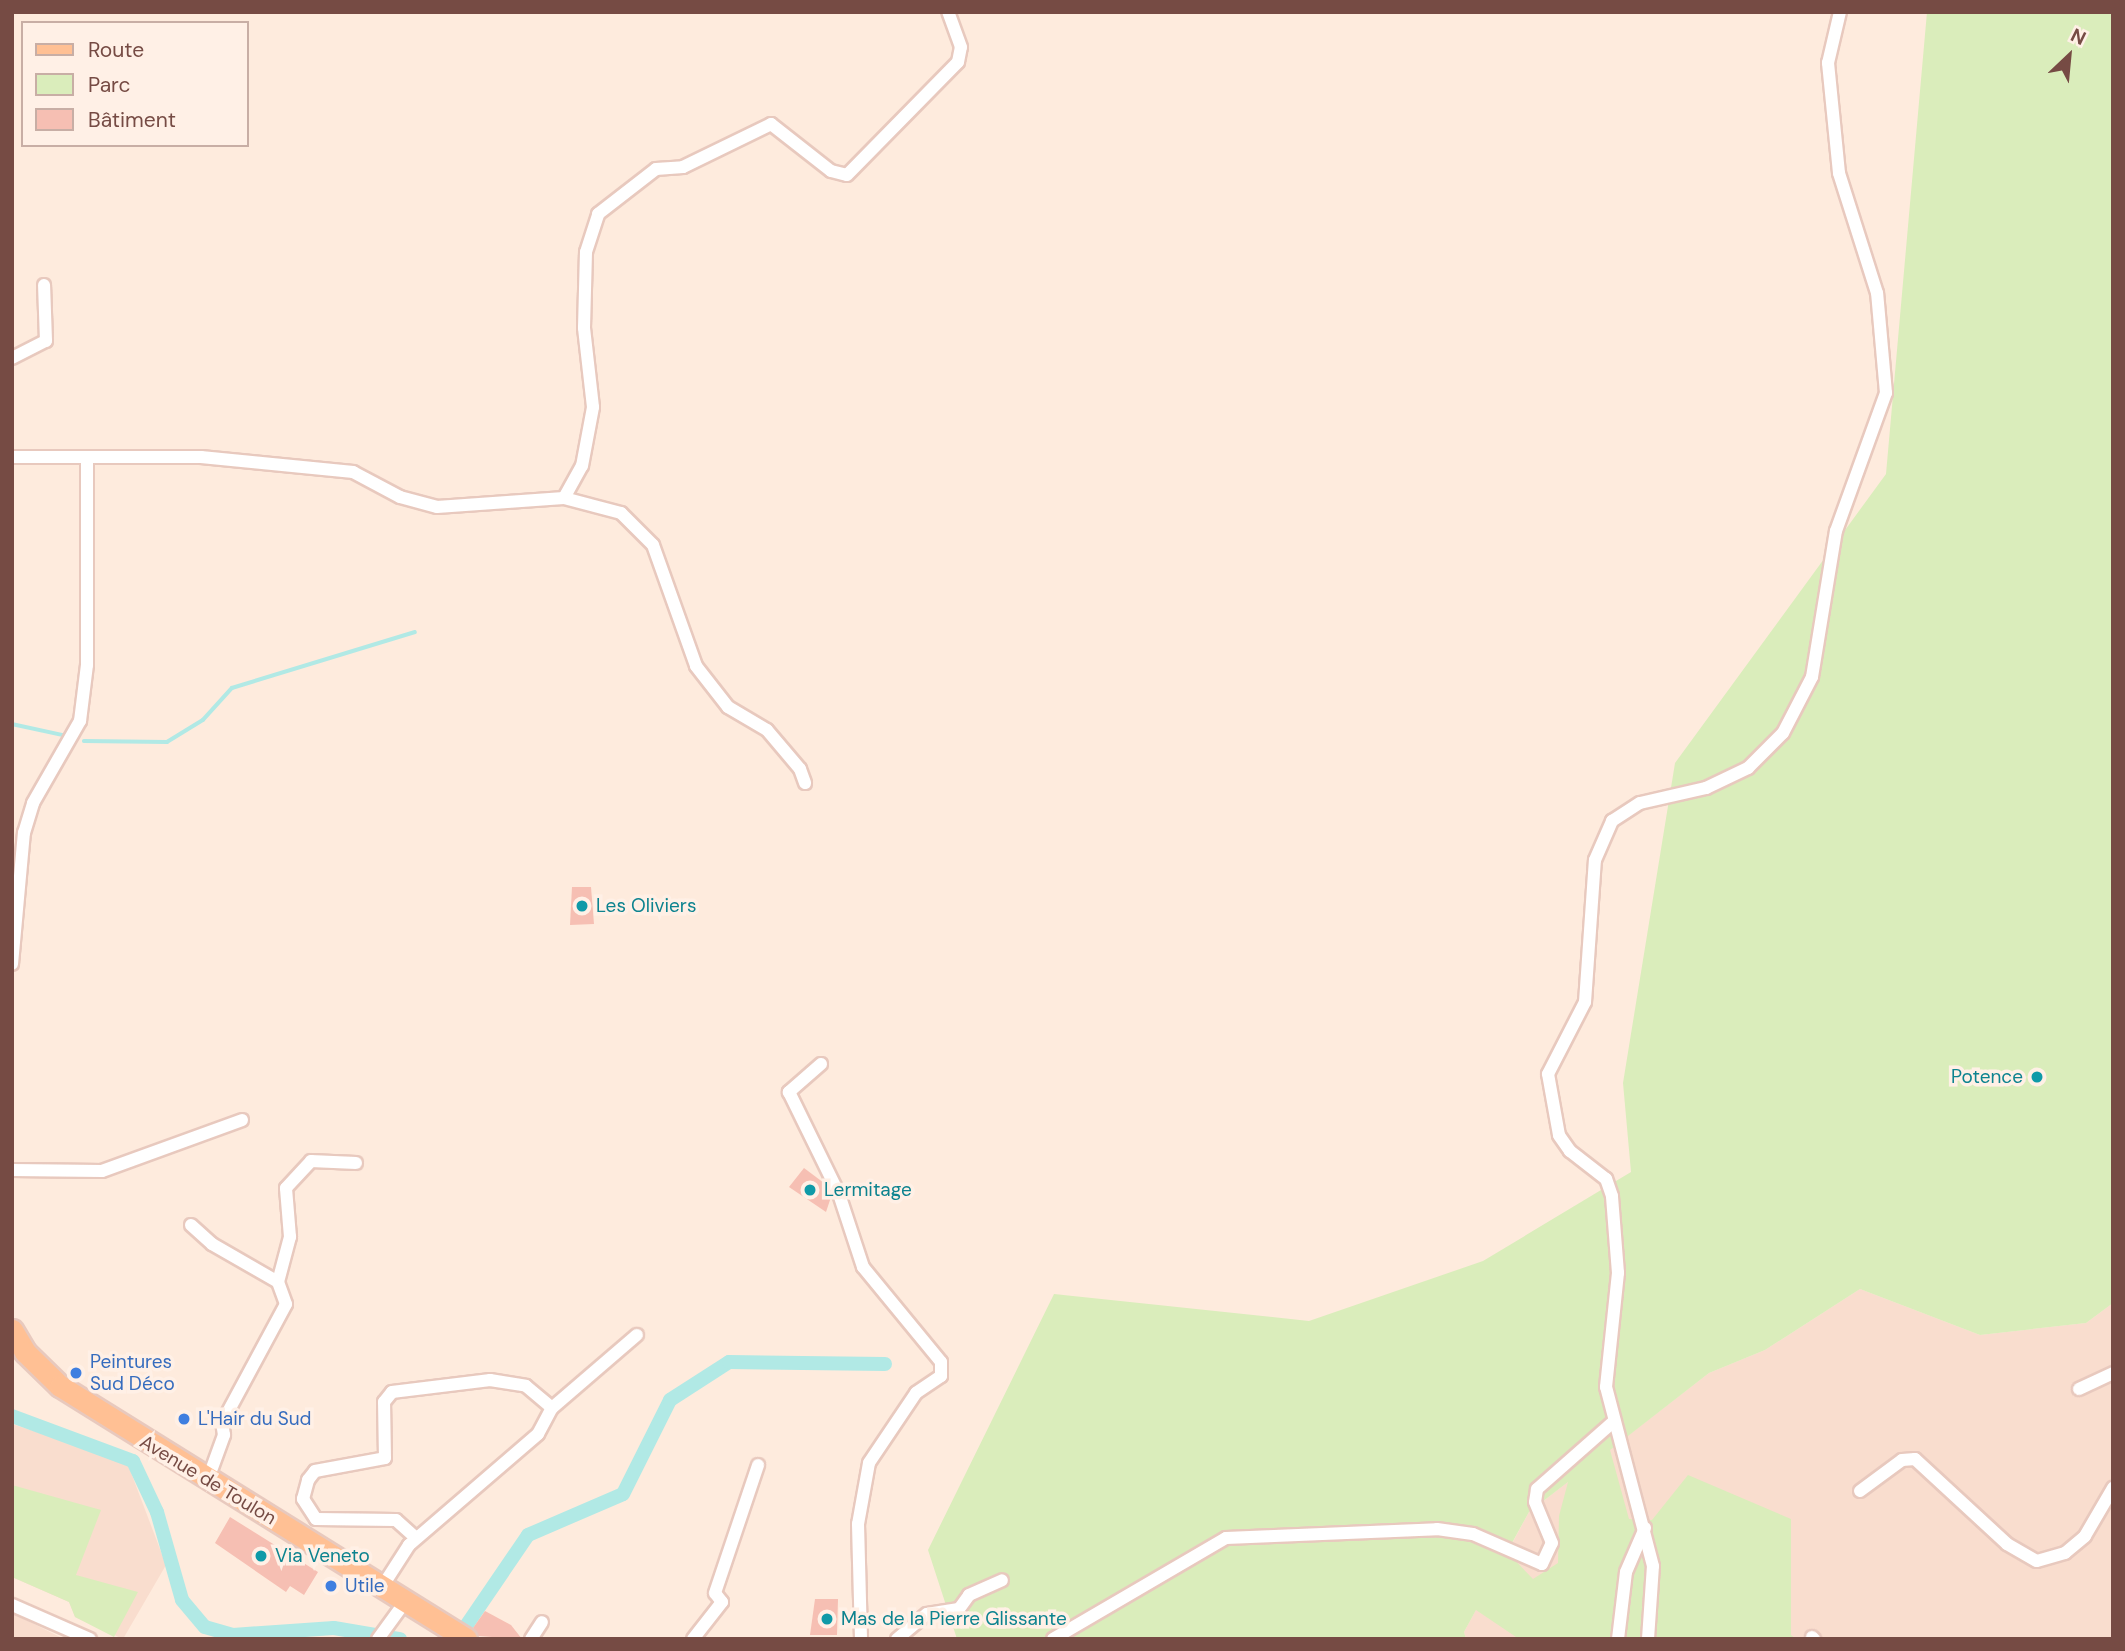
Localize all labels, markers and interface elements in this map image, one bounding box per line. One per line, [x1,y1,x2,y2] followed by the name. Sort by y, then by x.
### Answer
[21,21,248,147] legend
[2034,21,2104,91] north arrow
[2067,22,2090,51] text: N
[88,36,144,64] text: Route
[88,71,131,99] text: Parc
[88,106,176,134] text: Bâtiment
[596,895,696,917] place label: Les Oliviers
[574,898,590,914] marker: Les Oliviers
[1951,1066,2023,1088] place label: Potence
[2029,1069,2045,1085] marker: Potence
[824,1179,912,1201] place label: Lermitage
[802,1182,818,1198] marker: Lermitage
[90,1351,175,1395] place label: Peintures Sud Déco
[68,1365,84,1381] marker: Peintures Sud Déco
[198,1408,311,1430] place label: L'Hair du Sud
[176,1411,192,1427] marker: L'Hair du Sud
[136,1430,280,1530] street label: Avenue de Toulon
[275,1545,370,1567] place label: Via Veneto
[253,1548,269,1564] marker: Via Veneto
[345,1575,384,1597] place label: Utile
[323,1578,339,1594] marker: Utile
[841,1608,1067,1630] place label: Mas de la Pierre Glissante
[819,1611,835,1627] marker: Mas de la Pierre Glissante

